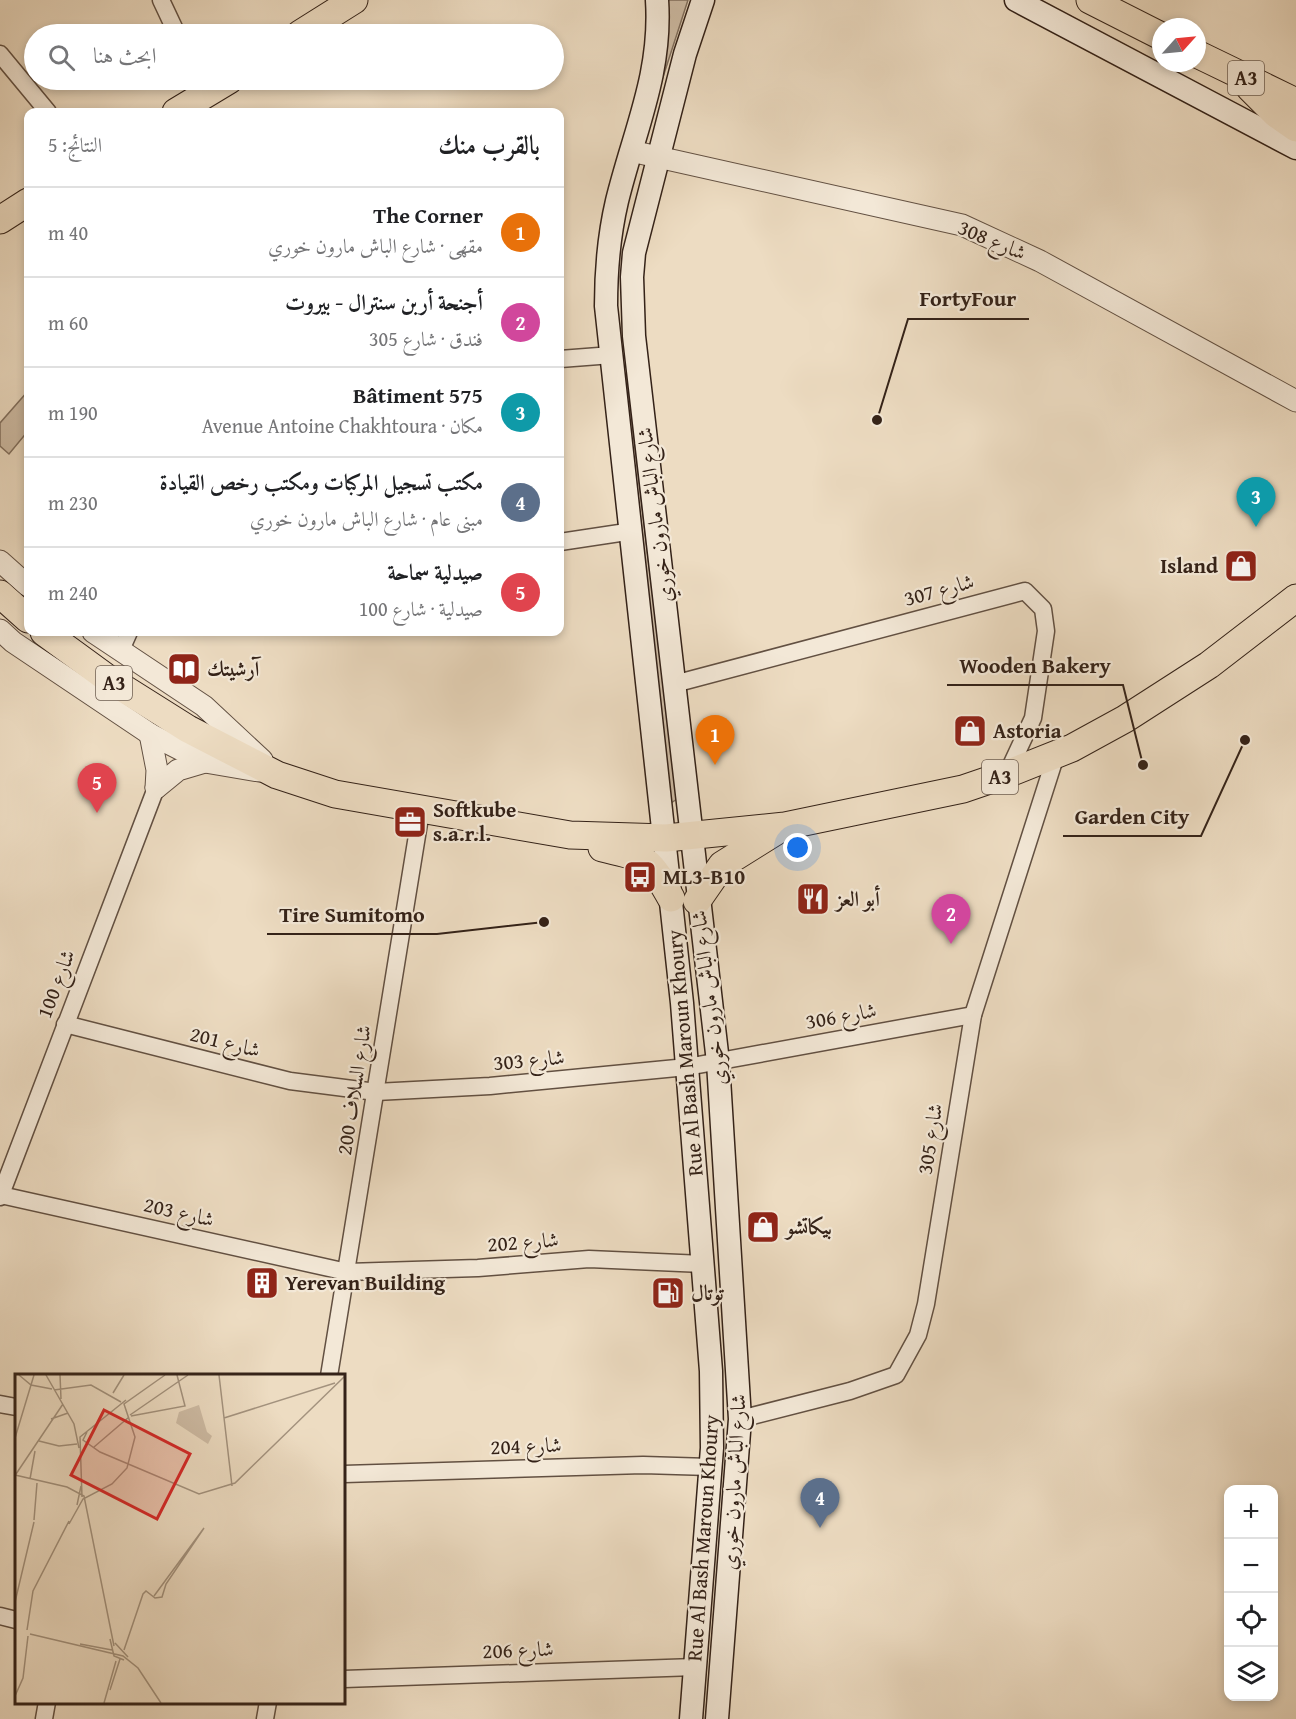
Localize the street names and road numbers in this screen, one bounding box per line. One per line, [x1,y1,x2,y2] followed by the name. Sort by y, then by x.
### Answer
[1228,61,1264,95] road number: A3
[952,211,1031,271] street label: شارع 308
[628,425,684,605] street label: شارع الباش مارون خوري
[900,565,978,617] street label: شارع 307
[96,666,132,700] road number: A3
[982,760,1018,794] road number: A3
[682,908,738,1088] street label: شارع الباش مارون خوري
[658,928,711,1178] street label: Rue Al Bash Maroun Khoury
[28,945,86,1024] street label: شارع 100
[803,994,879,1040] street label: شارع 306
[186,1018,264,1068] street label: شارع 201
[328,1023,382,1158] street label: 200 شارع السلاف
[492,1041,566,1081] street label: شارع 303
[909,1101,953,1177] street label: شارع 305
[140,1188,217,1238] street label: شارع 203
[486,1224,560,1262] street label: شارع 202
[713,1393,757,1571] street label: شارع الباش مارون خوري
[678,1413,727,1662] street label: Rue Al Bash Maroun Khoury
[490,1429,562,1465] street label: شارع 204
[482,1633,554,1669] street label: شارع 206

